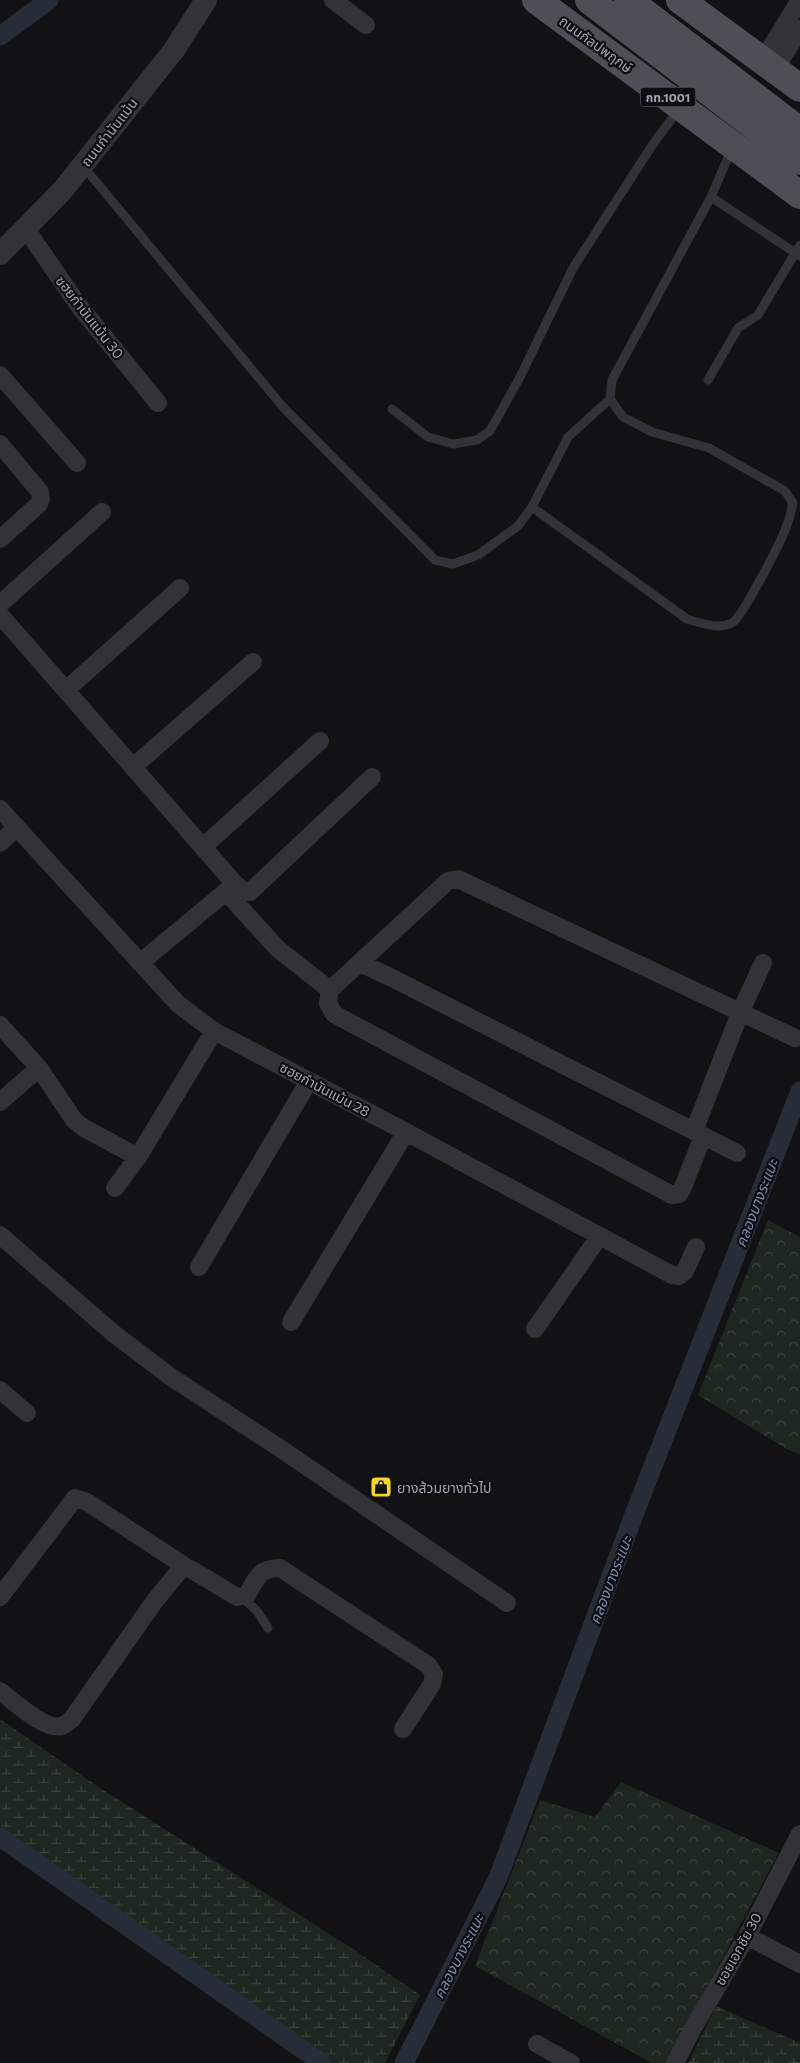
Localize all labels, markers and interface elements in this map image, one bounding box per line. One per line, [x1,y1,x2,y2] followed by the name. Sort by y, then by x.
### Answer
[556,12,636,76] street label: ถนนกัลปพฤกษ์
[640,88,696,106] road number: กท.1001
[77,94,141,170] street label: ถนนกำนันแม้น
[52,272,128,362] street label: ซฮยกำนันแม้น 30
[277,1058,373,1120] street label: ซฮยกำนันแม้น 28
[731,1155,782,1250] water label: คลองบางระแนะ
[369,1475,393,1499] shop icon: ยางส้วมยางทั่วไป
[397,1478,492,1496] place label: ยางส้วมยางทั่วไป
[585,1532,636,1627] water label: คลองบางระแนะ
[429,1909,488,2001] water label: คลองบางระแนะ
[711,1910,765,1988] street label: ซอยเอกชัย 30

